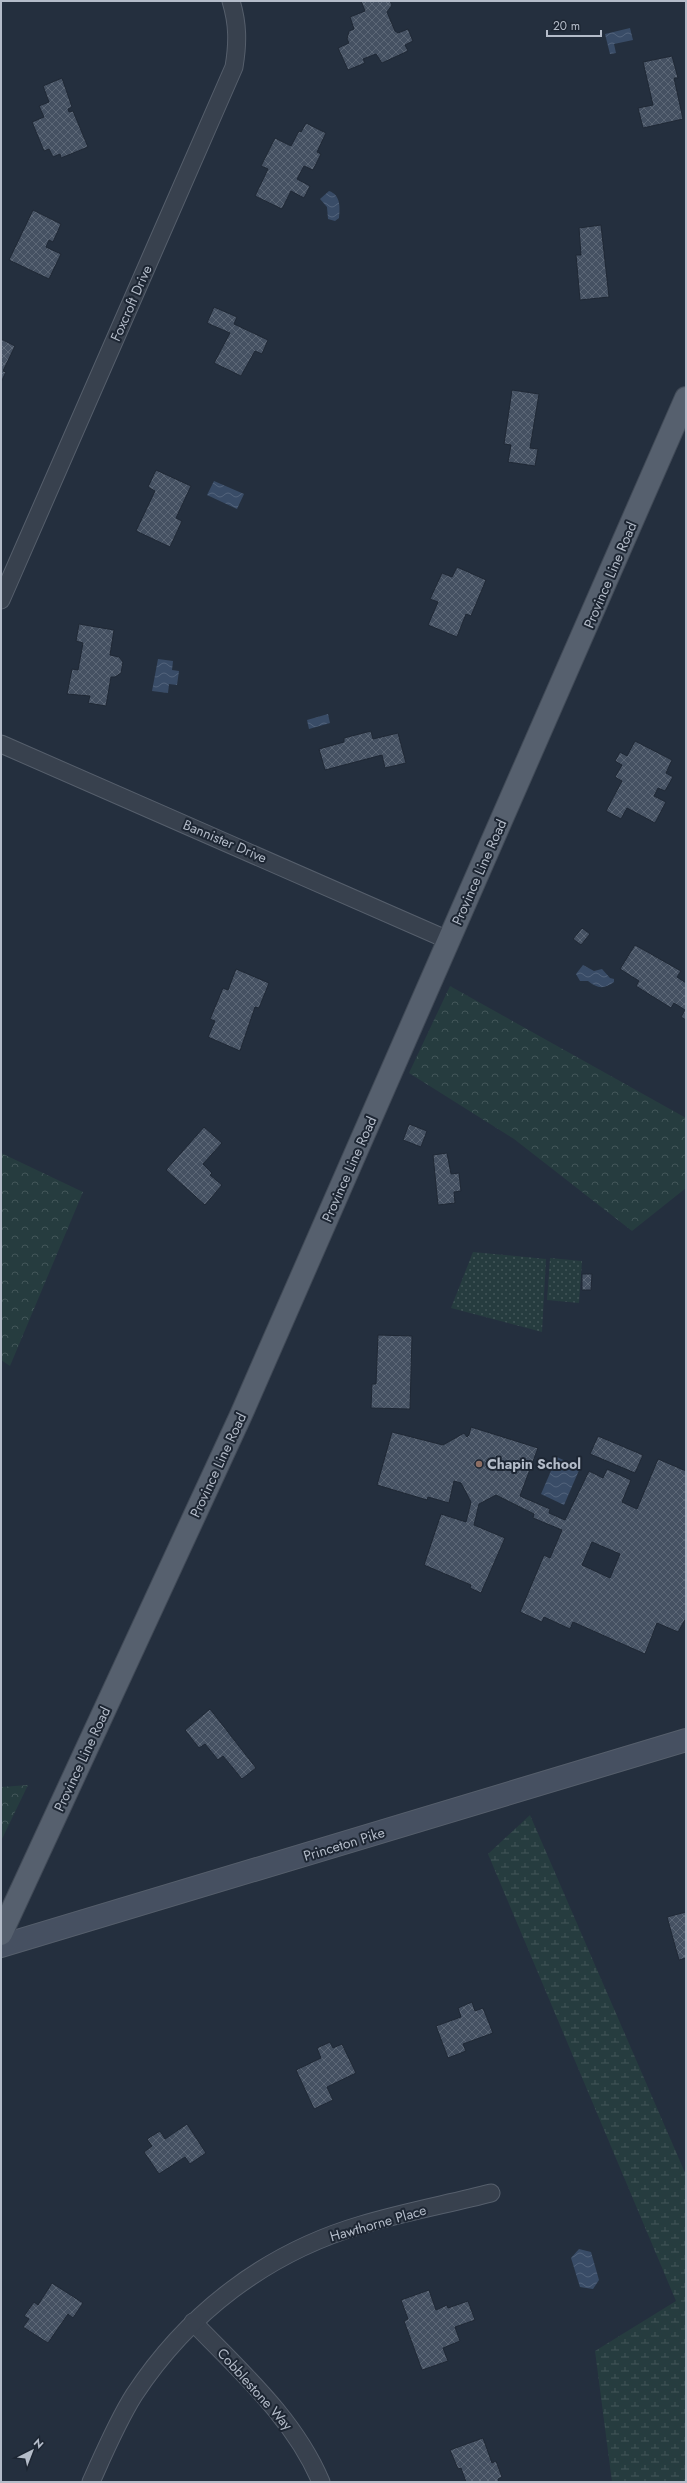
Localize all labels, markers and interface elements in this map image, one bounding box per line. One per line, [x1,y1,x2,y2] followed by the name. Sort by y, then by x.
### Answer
[547,12,601,38] scale bar
[553,17,580,35] text: 20 m
[105,262,157,344] street label: Foxcroft Drive
[579,519,641,631] street label: Province Line Road
[180,814,270,868] street label: Bannister Drive
[447,816,511,928] street label: Province Line Road
[317,1113,381,1225] street label: Province Line Road
[185,1409,251,1521] street label: Province Line Road
[487,1454,581,1474] place label: Chapin School
[474,1459,484,1469] marker: Chapin School
[49,1703,115,1815] street label: Province Line Road
[301,1822,387,1866] street label: Princeton Pike
[327,2200,429,2246] street label: Hawthorne Place
[213,2344,298,2435] street label: Cobblestone Way
[12,2431,52,2471] north arrow
[30,2435,47,2452] text: N

